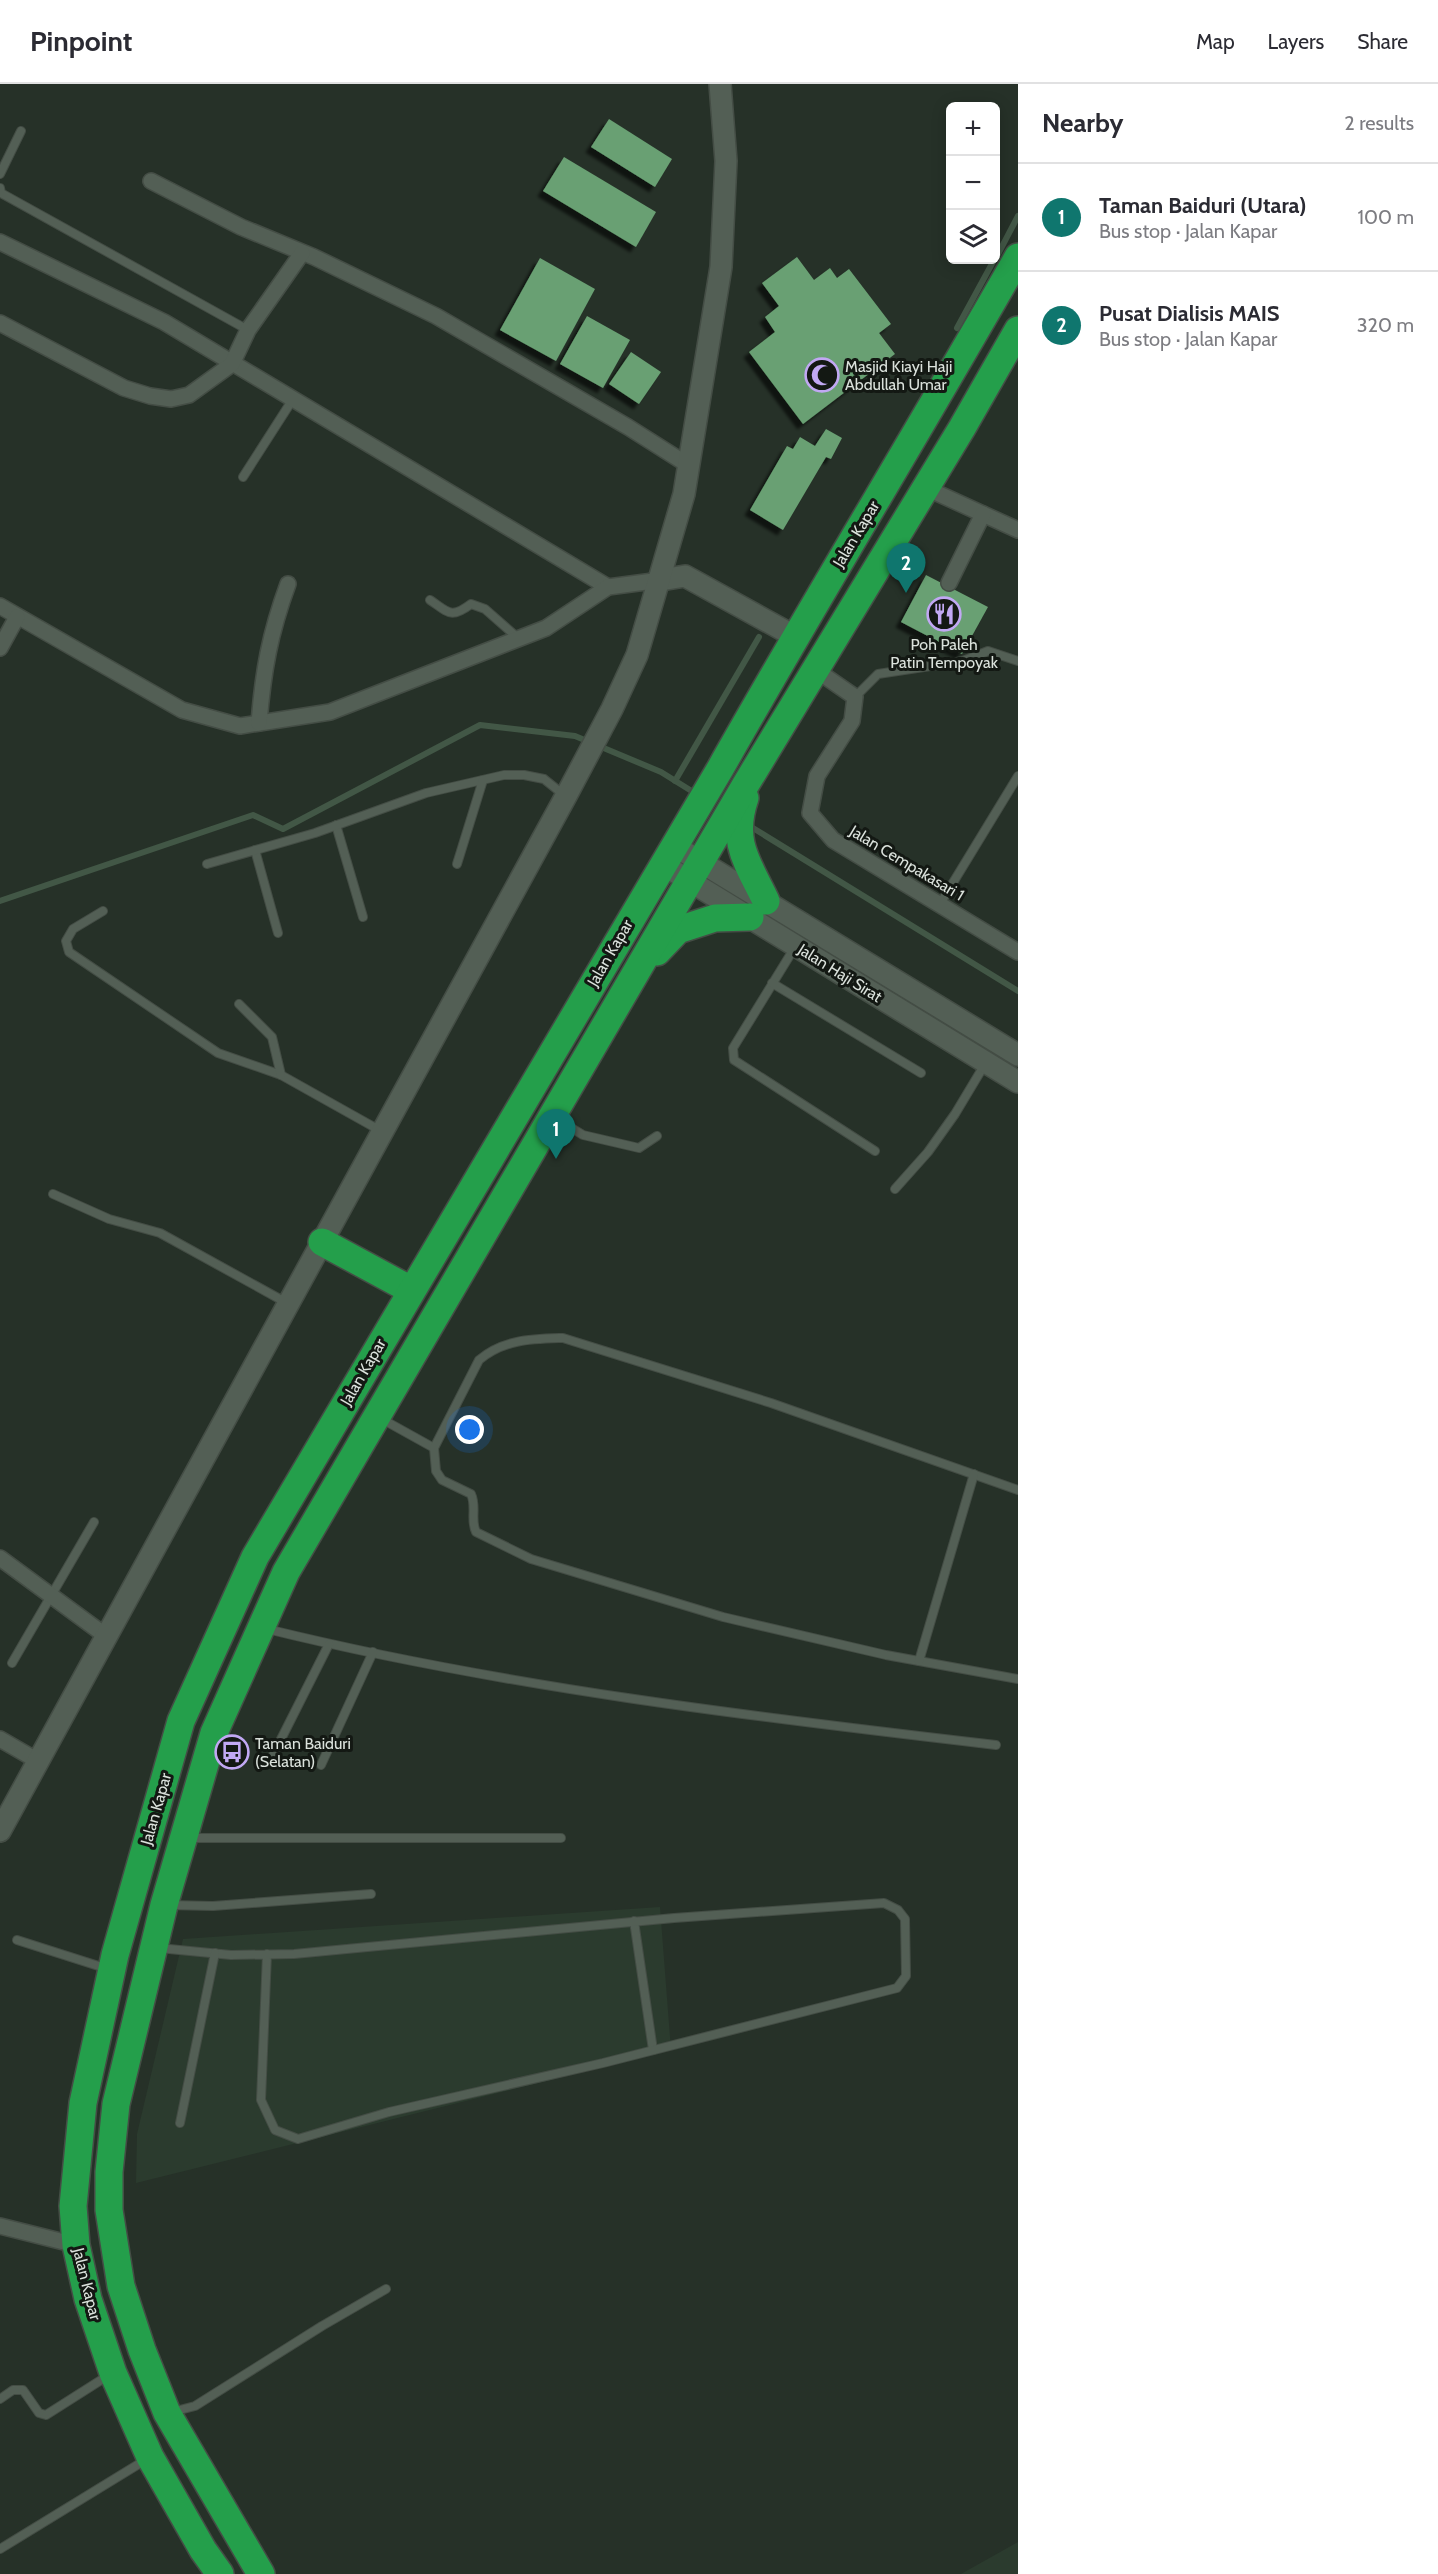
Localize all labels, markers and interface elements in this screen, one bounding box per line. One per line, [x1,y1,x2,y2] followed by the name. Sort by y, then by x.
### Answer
[30,24,132,58] text: Pinpoint
[1196,29,1235,54] text: Map
[1268,29,1324,54] text: Layers
[1357,29,1408,54] text: Share
[946,102,1000,264] map controls
[946,102,1000,156] button: +
[1042,107,1123,139] text: Nearby
[1344,111,1414,135] text: 2 results
[946,156,1000,210] button: −
[1099,192,1307,219] text: Taman Baiduri (Utara)
[1058,205,1065,229] text: 1
[1358,205,1414,229] text: 100 m
[946,210,1000,264] button: layers
[1099,219,1277,243] text: Bus stop · Jalan Kapar
[1099,300,1280,327] text: Pusat Dialisis MAIS
[1056,313,1067,337] text: 2
[1357,313,1414,337] text: 320 m
[1099,327,1277,351] text: Bus stop · Jalan Kapar
[804,357,840,393] mosque icon: Masjid Kiayi Haji Abdullah Umar
[845,357,952,394] place label: Masjid Kiayi Haji Abdullah Umar
[828,497,884,571] street label: Jalan Kapar
[886,544,926,593] pin: 2
[926,596,962,632] restaurant icon: Poh Paleh Patin Tempoyak
[890,635,999,672] place label: Poh Paleh Patin Tempoyak
[845,821,968,905] street label: Jalan Cempakasari 1
[583,915,637,991] street label: Jalan Kapar
[794,939,886,1007] street label: Jalan Haji Sirat
[536,1110,576,1159] pin: 1
[336,1334,390,1410] street label: Jalan Kapar
[455,1415,484,1444] your location
[214,1734,250,1770] bus stop icon: Taman Baiduri (Selatan)
[255,1734,351,1771] place label: Taman Baiduri (Selatan)
[136,1770,176,1848] street label: Jalan Kapar
[69,2245,105,2323] street label: Jalan Kapar

